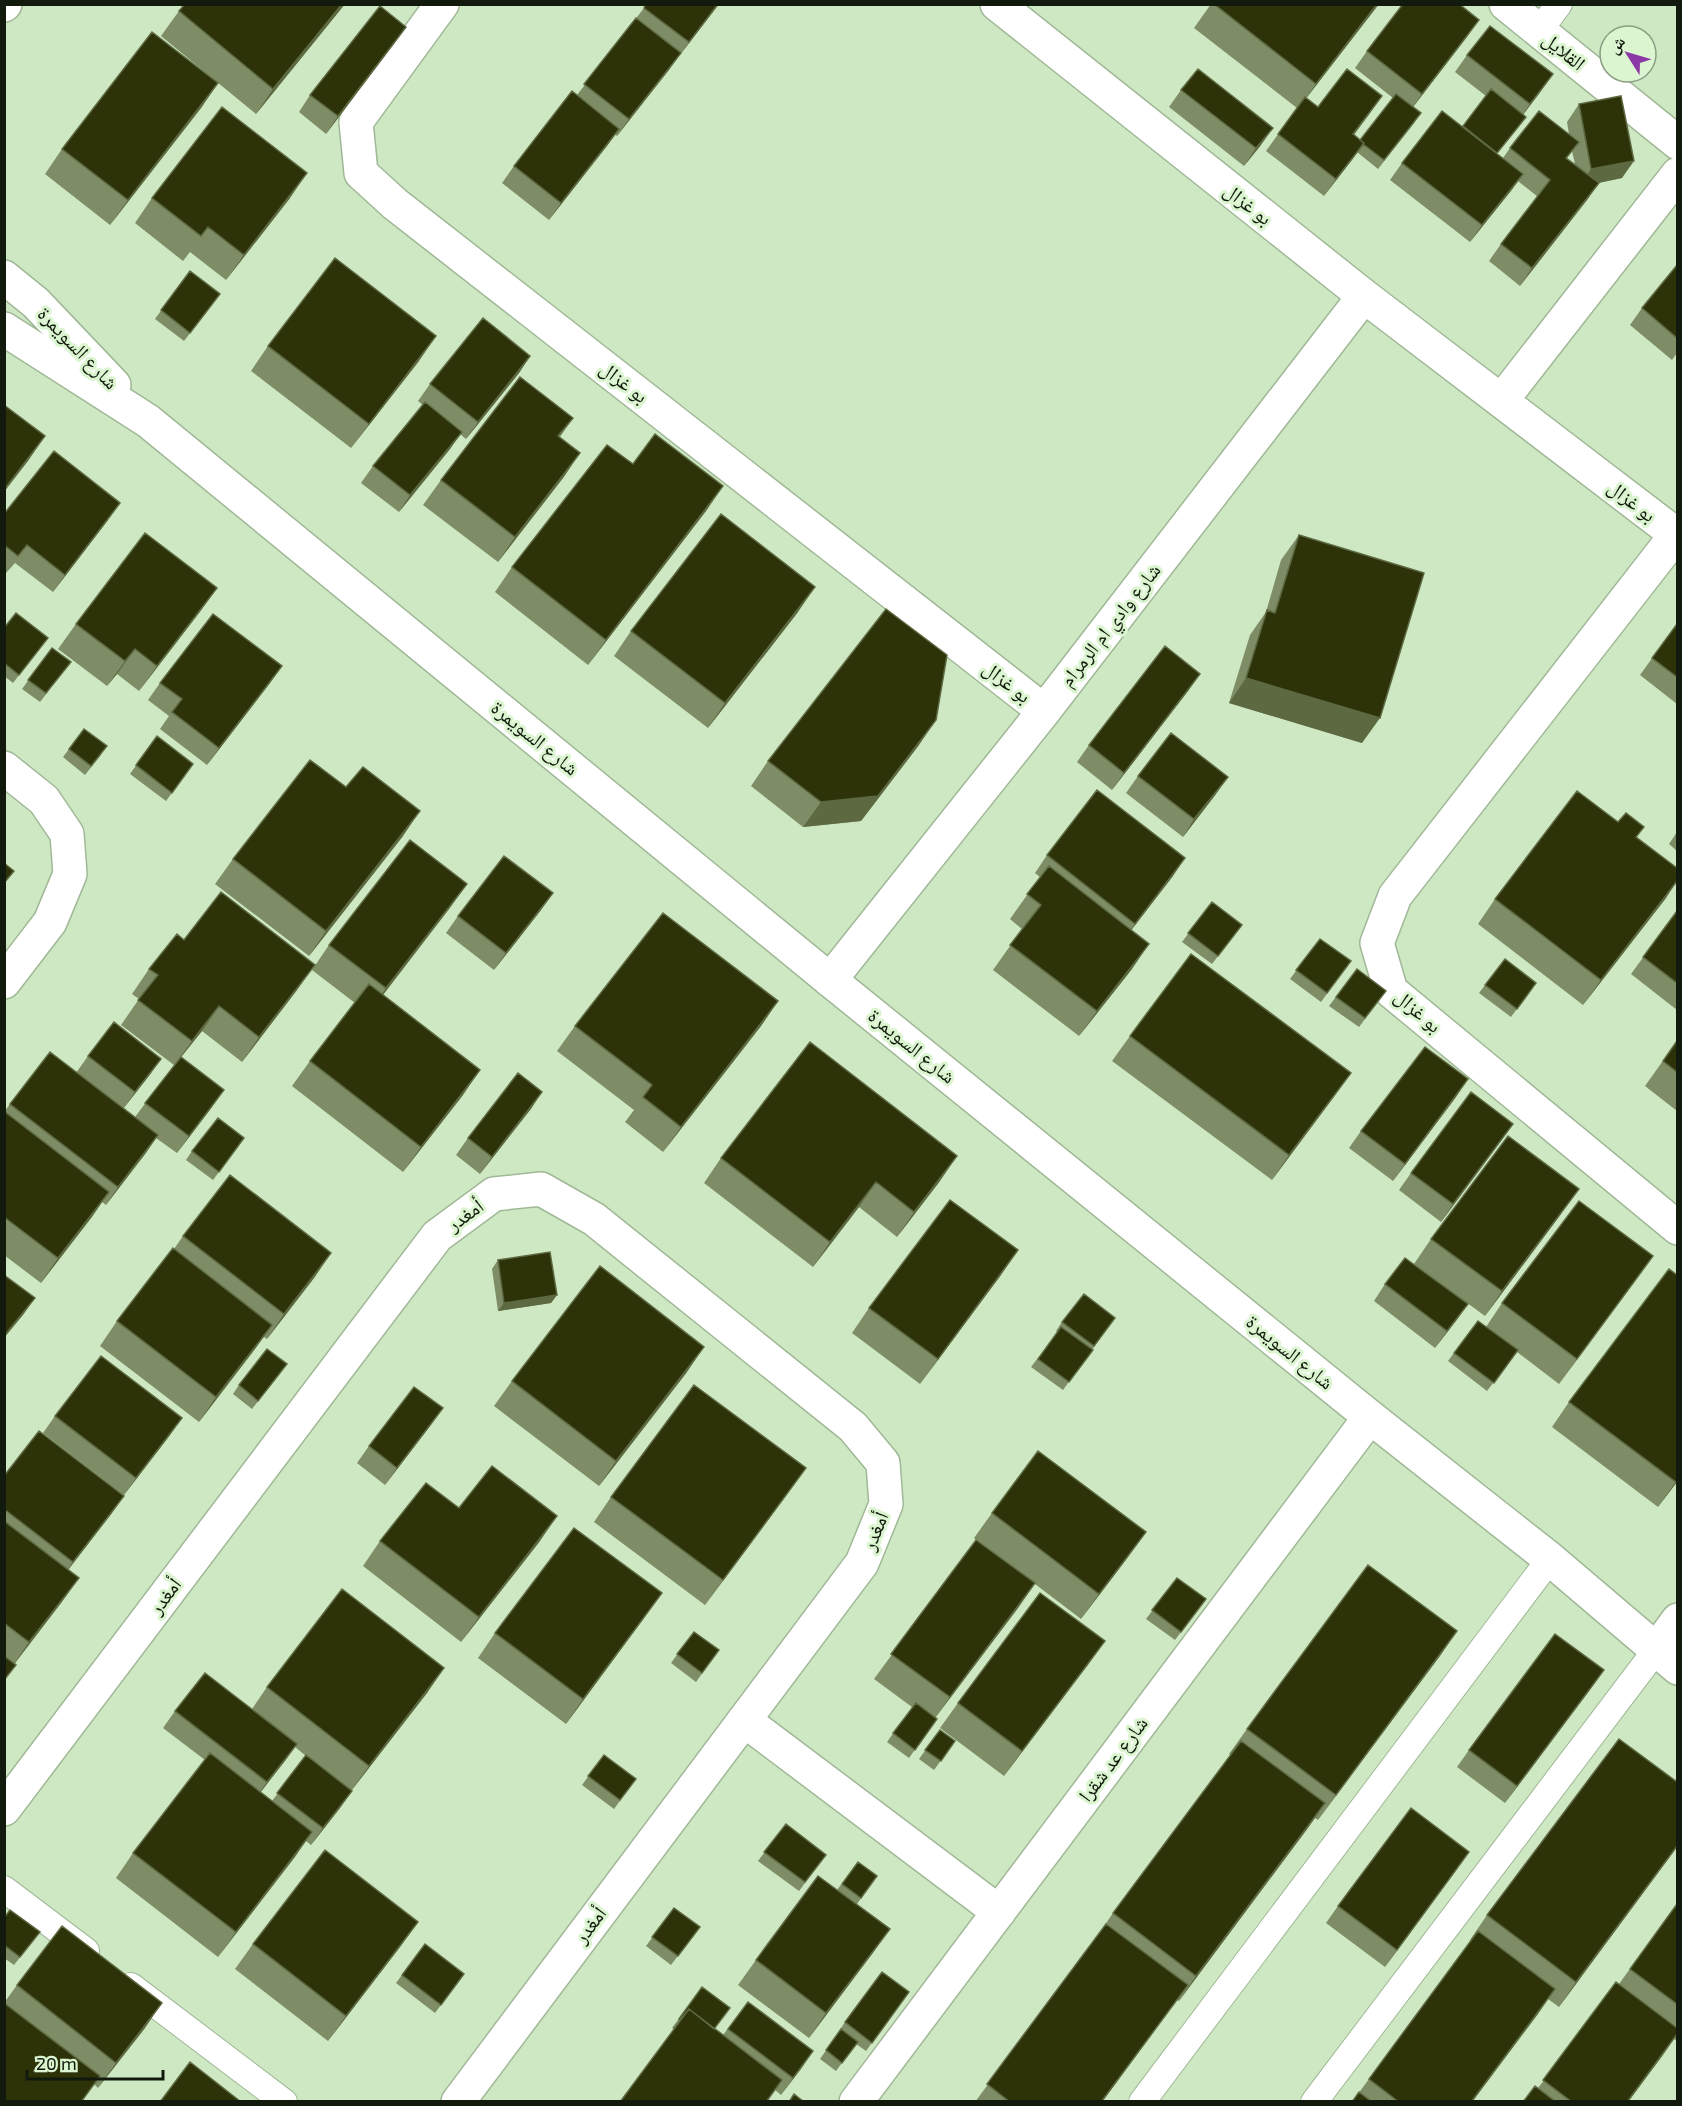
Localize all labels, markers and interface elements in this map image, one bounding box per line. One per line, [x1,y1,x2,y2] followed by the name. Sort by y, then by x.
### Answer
[1598,24,1658,84] north arrow
[1538,26,1591,75] street label: القلايل
[1603,32,1629,58] text: ش
[1219,177,1277,230] street label: بو غزال
[32,301,124,395] street label: شارع السويمرة
[595,355,653,408] street label: بو غزال
[1603,474,1661,527] street label: بو غزال
[1054,558,1169,694] street label: شارع وادي ام الرمرام
[978,655,1036,708] street label: بو غزال
[486,695,584,781] street label: شارع السويمرة
[1390,983,1447,1038] street label: بو غزال
[863,1003,961,1089] street label: شارع السويمرة
[441,1193,487,1236] street label: أمغدر
[1241,1309,1339,1395] street label: شارع السويمرة
[855,1508,893,1554] street label: أمغدر
[142,1572,186,1619] street label: أمغدر
[1072,1711,1154,1807] street label: شارع عد شقرا
[567,1901,611,1948] street label: أمغدر
[27,2043,164,2081] scale bar
[36,2052,77,2074] text: 20 m

